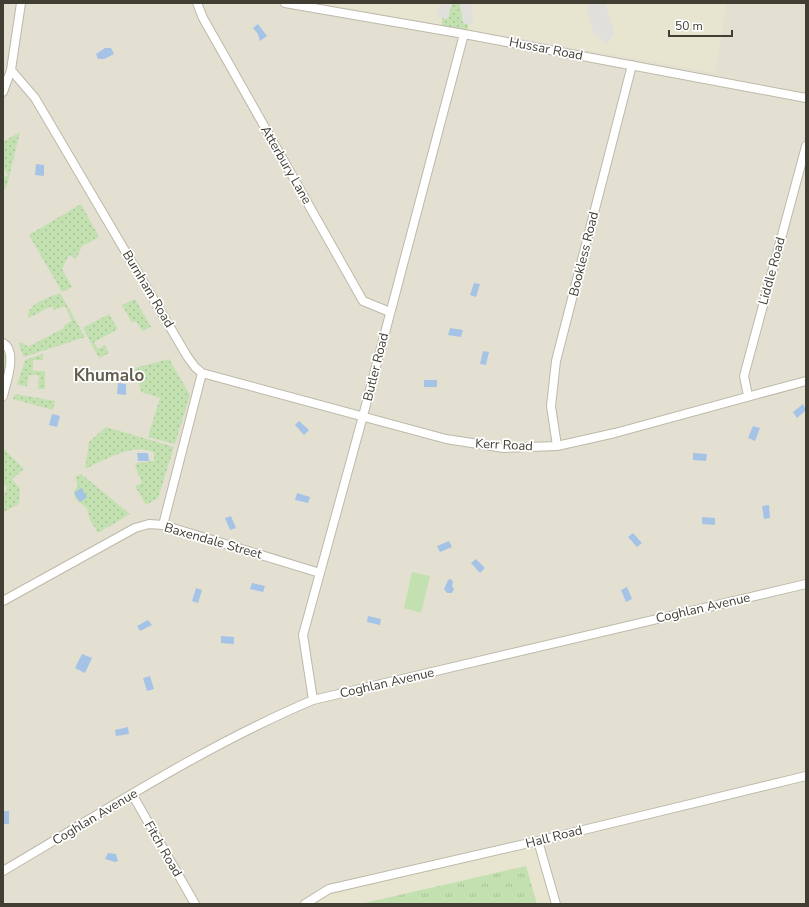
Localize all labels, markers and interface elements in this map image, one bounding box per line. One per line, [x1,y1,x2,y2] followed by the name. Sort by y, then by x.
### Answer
[669,12,732,38] scale bar
[675,18,703,34] text: 50 m
[508,33,584,65] street label: Hussar Road
[256,122,316,208] street label: Atterbury Lane
[565,210,603,298] street label: Bookless Road
[754,235,790,307] street label: Liddle Road
[118,247,178,331] street label: Burnham Road
[359,331,393,403] street label: Butler Road
[74,364,144,387] district label: Khumalo
[475,434,533,456] street label: Kerr Road
[162,518,264,564] street label: Baxendale Street
[654,588,752,628] street label: Coghlan Avenue
[338,663,436,703] street label: Coghlan Avenue
[49,784,141,849] street label: Coghlan Avenue
[140,818,186,880] street label: Fitch Road
[524,821,584,853] street label: Hall Road

